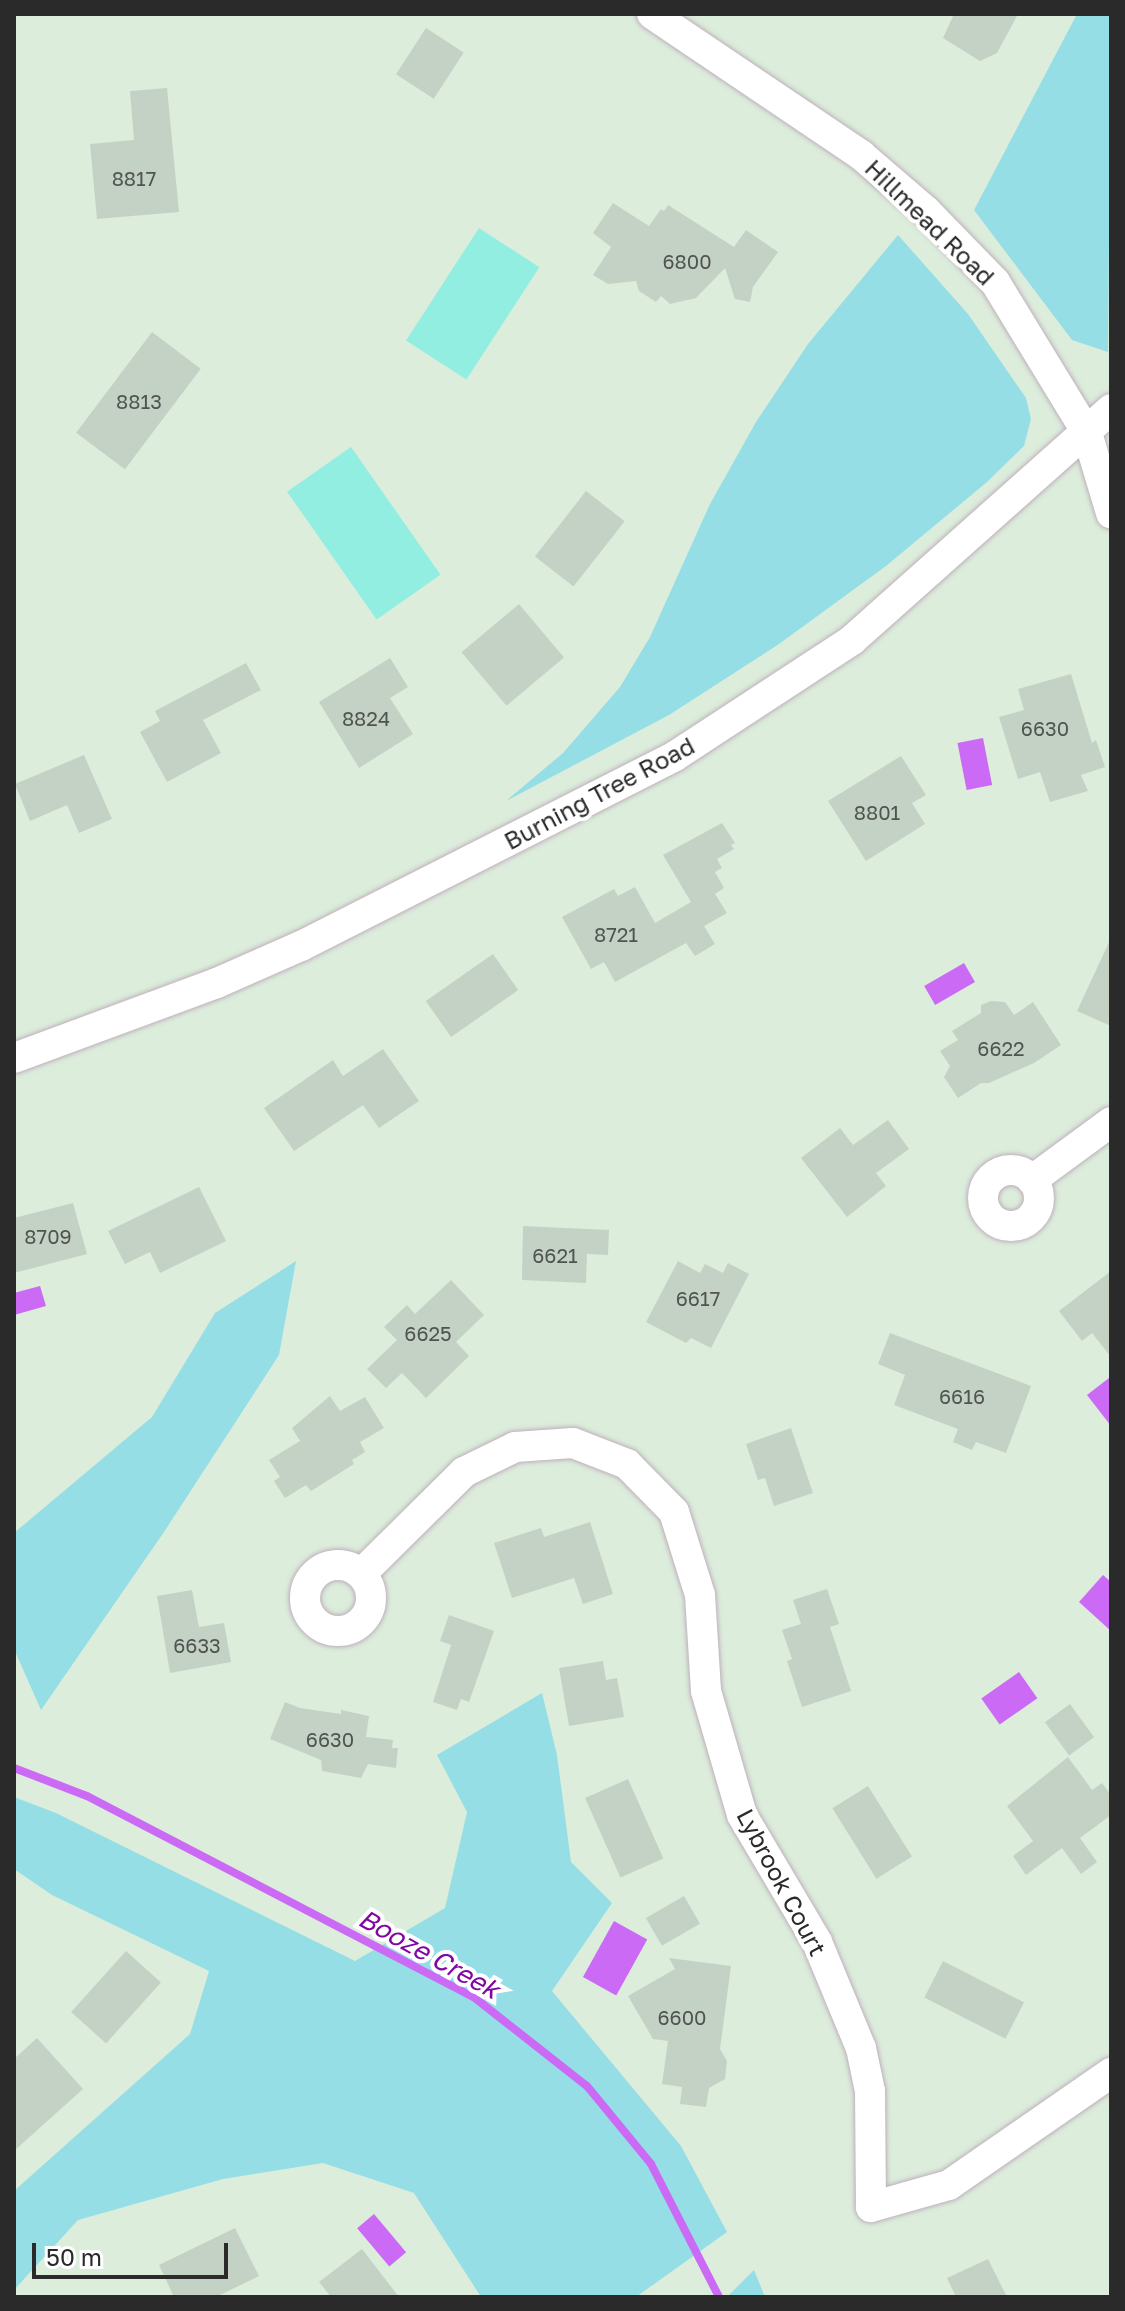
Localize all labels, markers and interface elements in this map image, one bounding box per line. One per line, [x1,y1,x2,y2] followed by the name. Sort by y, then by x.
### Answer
[859,153,1001,291] street label: Hillmead Road
[112,166,156,190] house number: 8817
[662,249,712,273] house number: 6800
[116,389,162,413] house number: 8813
[342,706,390,730] house number: 8824
[1021,716,1069,740] house number: 6630
[499,731,699,855] street label: Burning Tree Road
[854,800,900,824] house number: 8801
[594,922,638,946] house number: 8721
[977,1036,1025,1060] house number: 6622
[24,1224,72,1248] house number: 8709
[532,1243,578,1267] house number: 6621
[676,1286,720,1310] house number: 6617
[404,1321,452,1345] house number: 6625
[939,1384,985,1408] house number: 6616
[173,1633,221,1657] house number: 6633
[306,1727,354,1751] house number: 6630
[731,1804,833,1960] street label: Lybrook Court
[353,1903,505,2005] water label: Booze Creek
[658,2005,706,2029] house number: 6600
[36,2227,232,2277] scale bar
[46,2242,102,2271] text: 50 m

